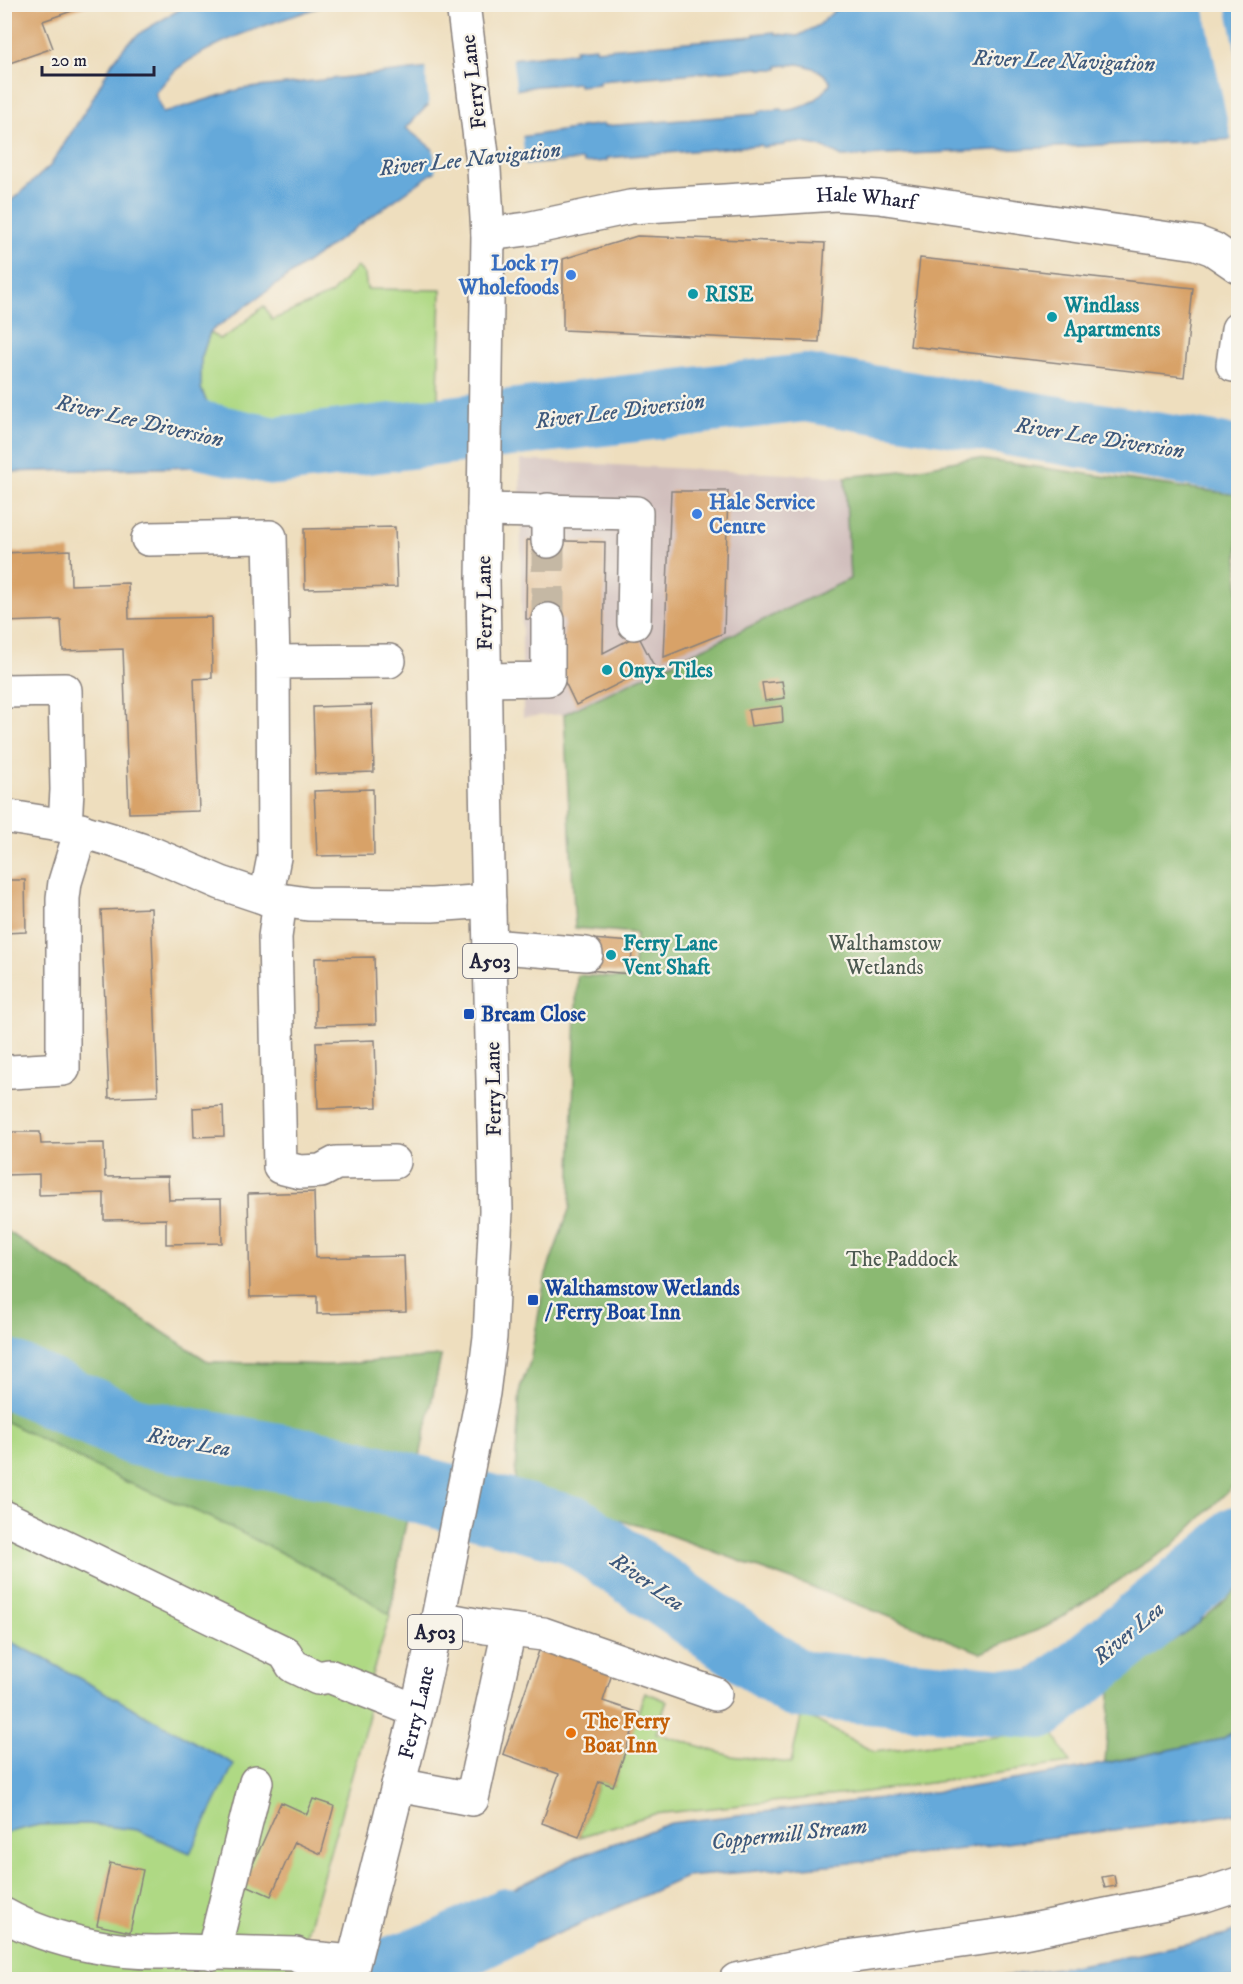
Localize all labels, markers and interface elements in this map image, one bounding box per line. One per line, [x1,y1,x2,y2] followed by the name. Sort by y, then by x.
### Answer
[455,33,493,131] street label: Ferry Lane
[42,39,154,77] scale bar
[971,45,1156,78] water label: River Lee Navigation
[51,50,87,72] text: 20 m
[377,137,562,183] water label: River Lee Navigation
[815,182,921,217] street label: Hale Wharf
[458,251,559,301] place label: Lock 17 Wholefoods
[564,268,578,282] marker: Lock 17 Wholefoods
[705,282,754,308] place label: RISE
[686,287,700,301] marker: RISE
[1063,293,1160,343] place label: Windlass Apartments
[1045,310,1059,324] marker: Windlass Apartments
[533,388,707,435] water label: River Lee Diversion
[53,389,226,454] water label: River Lee Diversion
[1012,412,1186,465] water label: River Lee Diversion
[709,490,816,540] place label: Hale Service Centre
[690,507,704,521] marker: Hale Service Centre
[471,555,499,651] street label: Ferry Lane
[619,658,713,684] place label: Onyx Tiles
[600,663,614,677] marker: Onyx Tiles
[622,931,718,981] place label: Ferry Lane Vent Shaft
[828,931,942,981] park label: Walthamstow Wetlands
[463,944,517,978] road number: A503
[604,948,618,962] marker: Ferry Lane Vent Shaft
[481,1002,586,1028] place label: Bream Close
[462,1007,476,1021] marker: Bream Close
[480,1041,508,1137] street label: Ferry Lane
[846,1247,958,1273] park label: The Paddock
[544,1276,740,1326] place label: Walthamstow Wetlands / Ferry Boat Inn
[526,1293,540,1307] marker: Walthamstow Wetlands / Ferry Boat Inn
[144,1422,233,1463] water label: River Lea
[604,1546,689,1617] water label: River Lea
[1087,1596,1170,1671] water label: River Lea
[408,1615,462,1649] road number: A503
[393,1663,441,1762] street label: Ferry Lane
[582,1709,671,1759] place label: The Ferry Boat Inn
[564,1726,578,1740] marker: The Ferry Boat Inn
[710,1813,869,1856] water label: Coppermill Stream

